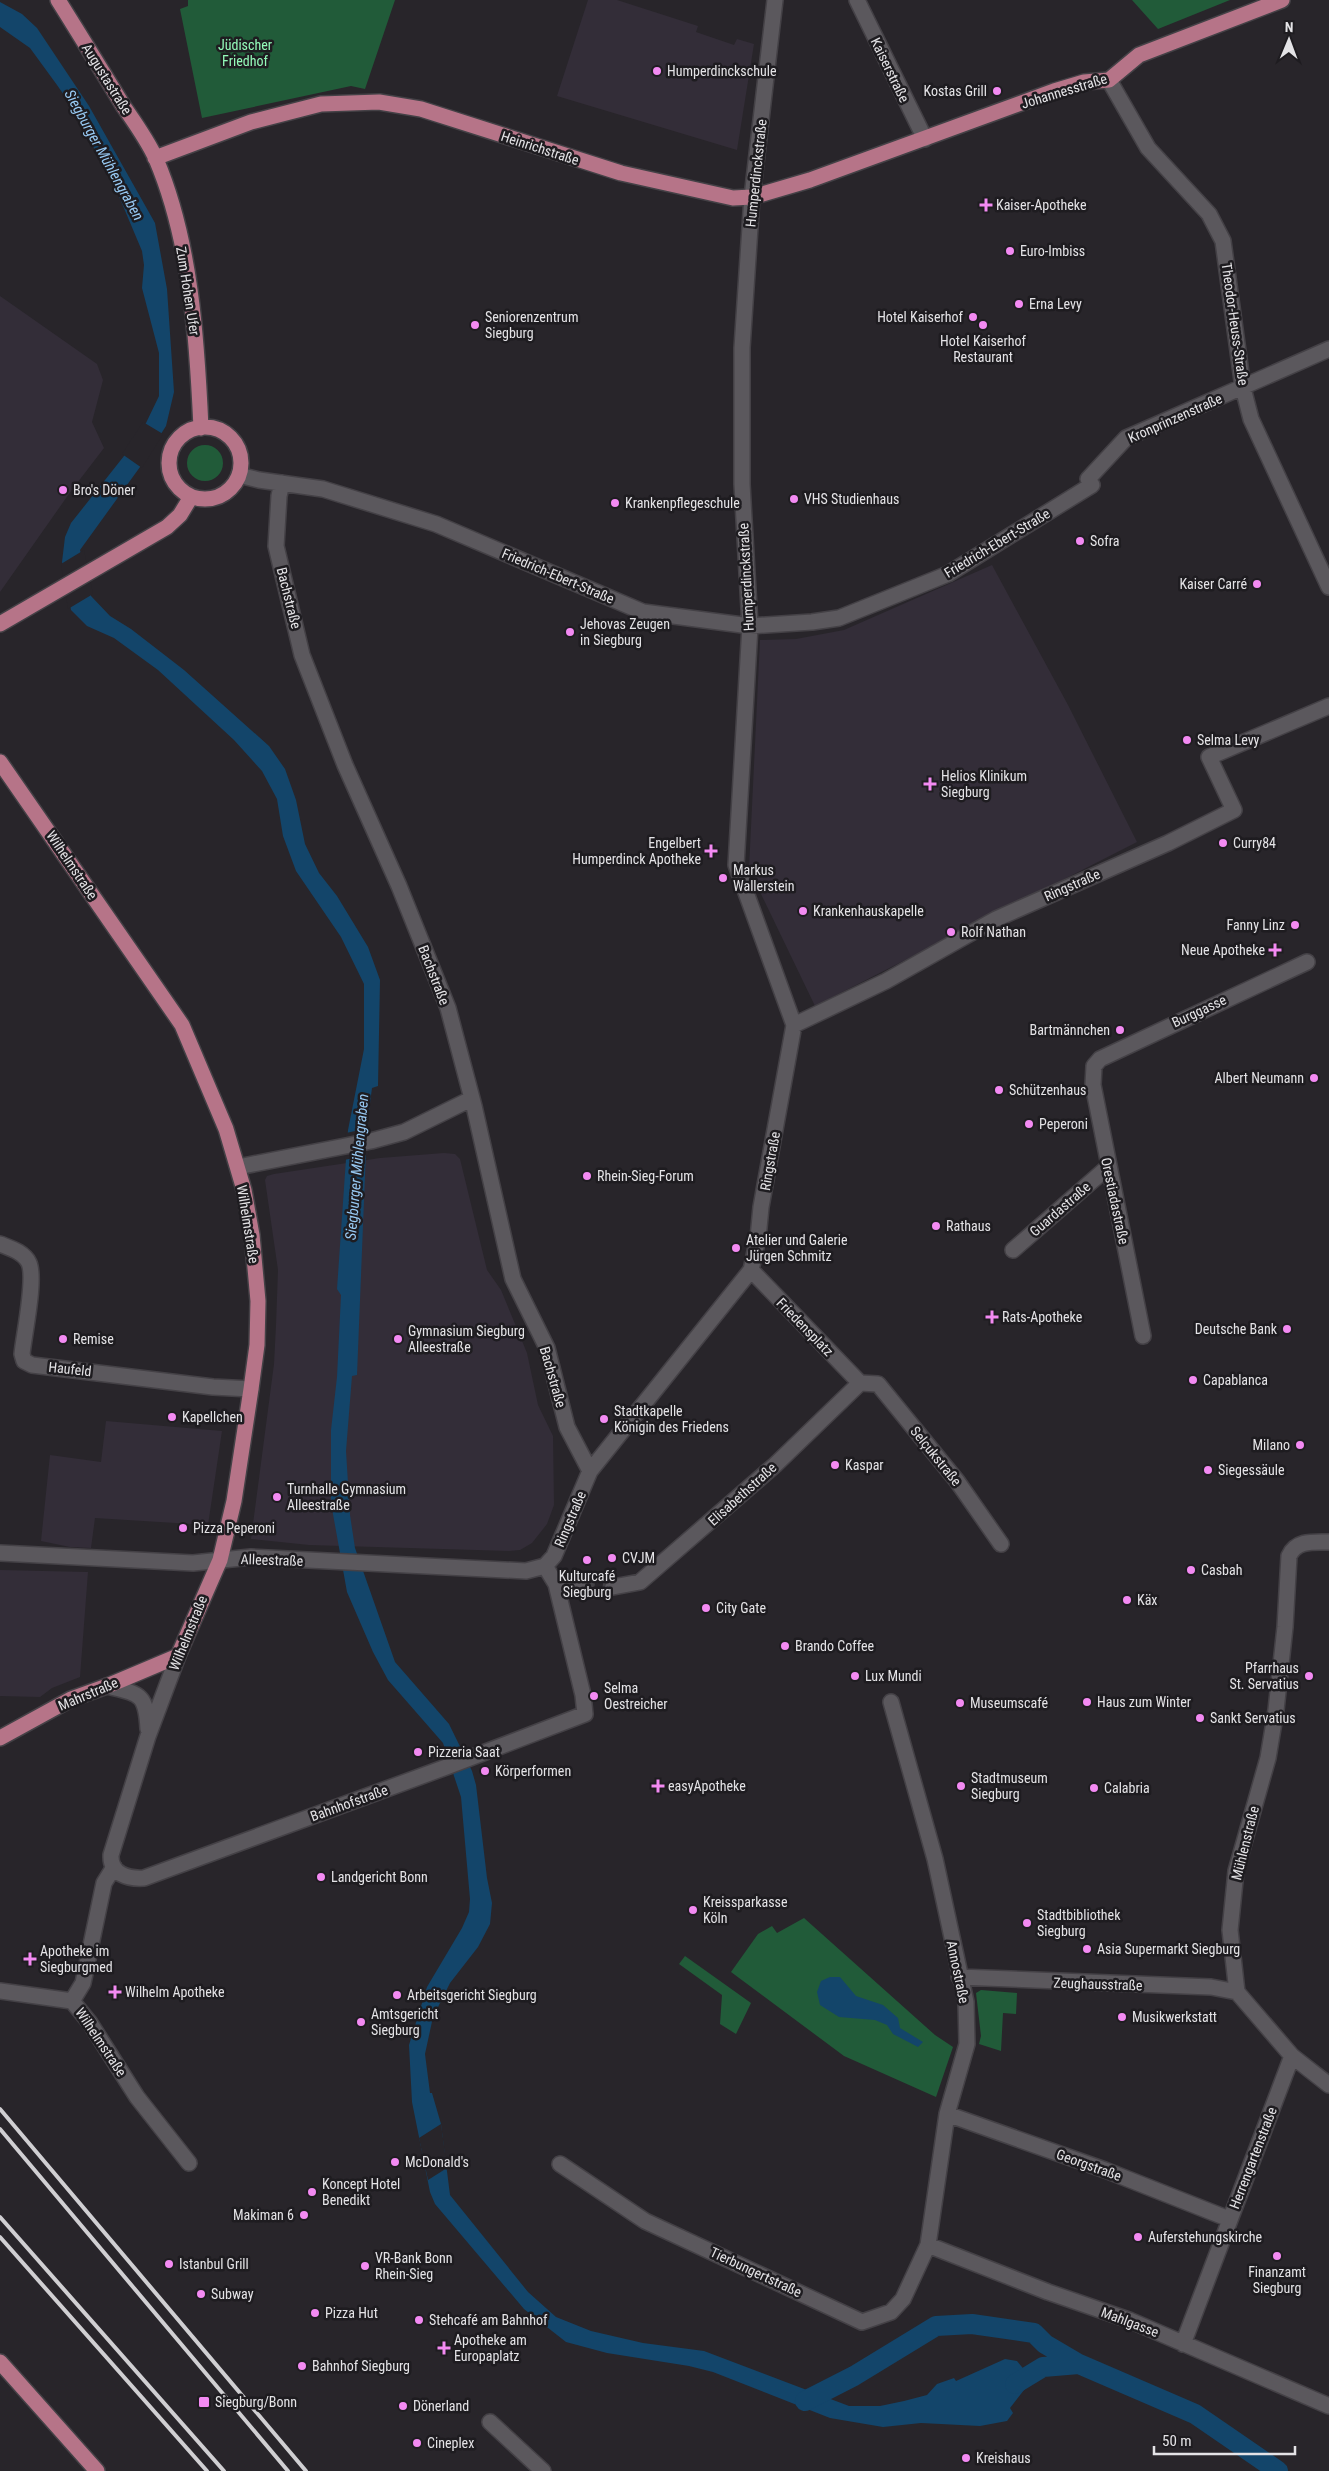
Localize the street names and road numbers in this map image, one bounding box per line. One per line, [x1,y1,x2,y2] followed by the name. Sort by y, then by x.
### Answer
[867,35,913,105] street label: Kaiserstraße
[79,41,135,118] street label: Augustastraße
[1019,70,1109,112] street label: Johannesstraße
[742,118,770,228] street label: Humperdinckstraße
[499,128,581,168] street label: Heinrichstraße
[173,245,203,337] street label: Zum Hohen Ufer
[1218,262,1252,387] street label: Theodor-Heuss-Straße
[1126,390,1225,446] street label: Kronprinzenstraße
[941,505,1053,581] street label: Friedrich-Ebert-Straße
[735,522,757,632] street label: Humperdinckstraße
[499,545,617,607] street label: Friedrich-Ebert-Straße
[274,566,304,631] street label: Bachstraße
[43,828,101,903] street label: Wilhelmstraße
[1042,865,1103,904] street label: Ringstraße
[415,943,453,1008] street label: Bachstraße
[1169,991,1229,1031] street label: Burggasse
[757,1130,783,1192] street label: Ringstraße
[1098,1156,1132,1246] street label: Orestiadastraße
[1027,1178,1094,1240] street label: Guardastraße
[234,1184,262,1265] street label: Wilhelmstraße
[773,1295,837,1359] street label: Friedensplatz
[537,1345,569,1410] street label: Bachstraße
[48,1359,92,1379] street label: Haufeld
[907,1423,965,1489] street label: Selçukstraße
[705,1459,780,1529] street label: Elisabethstraße
[551,1488,589,1549] street label: Ringstraße
[240,1551,304,1569] street label: Alleestraße
[166,1593,210,1673] street label: Wilhelmstraße
[56,1674,121,1714] street label: Mahrstraße
[308,1781,390,1824] street label: Bahnhofstraße
[1228,1804,1262,1882] street label: Mühlenstraße
[944,1939,973,2005] street label: Annostraße
[1053,1974,1143,1994] street label: Zeughausstraße
[72,2005,130,2080] street label: Wilhelmstraße
[1226,2104,1280,2211] street label: Herrengartenstraße
[1054,2146,1124,2184] street label: Georgstraße
[708,2244,805,2300] street label: Tierbungertstraße
[1099,2304,1161,2340] street label: Mahlgasse

